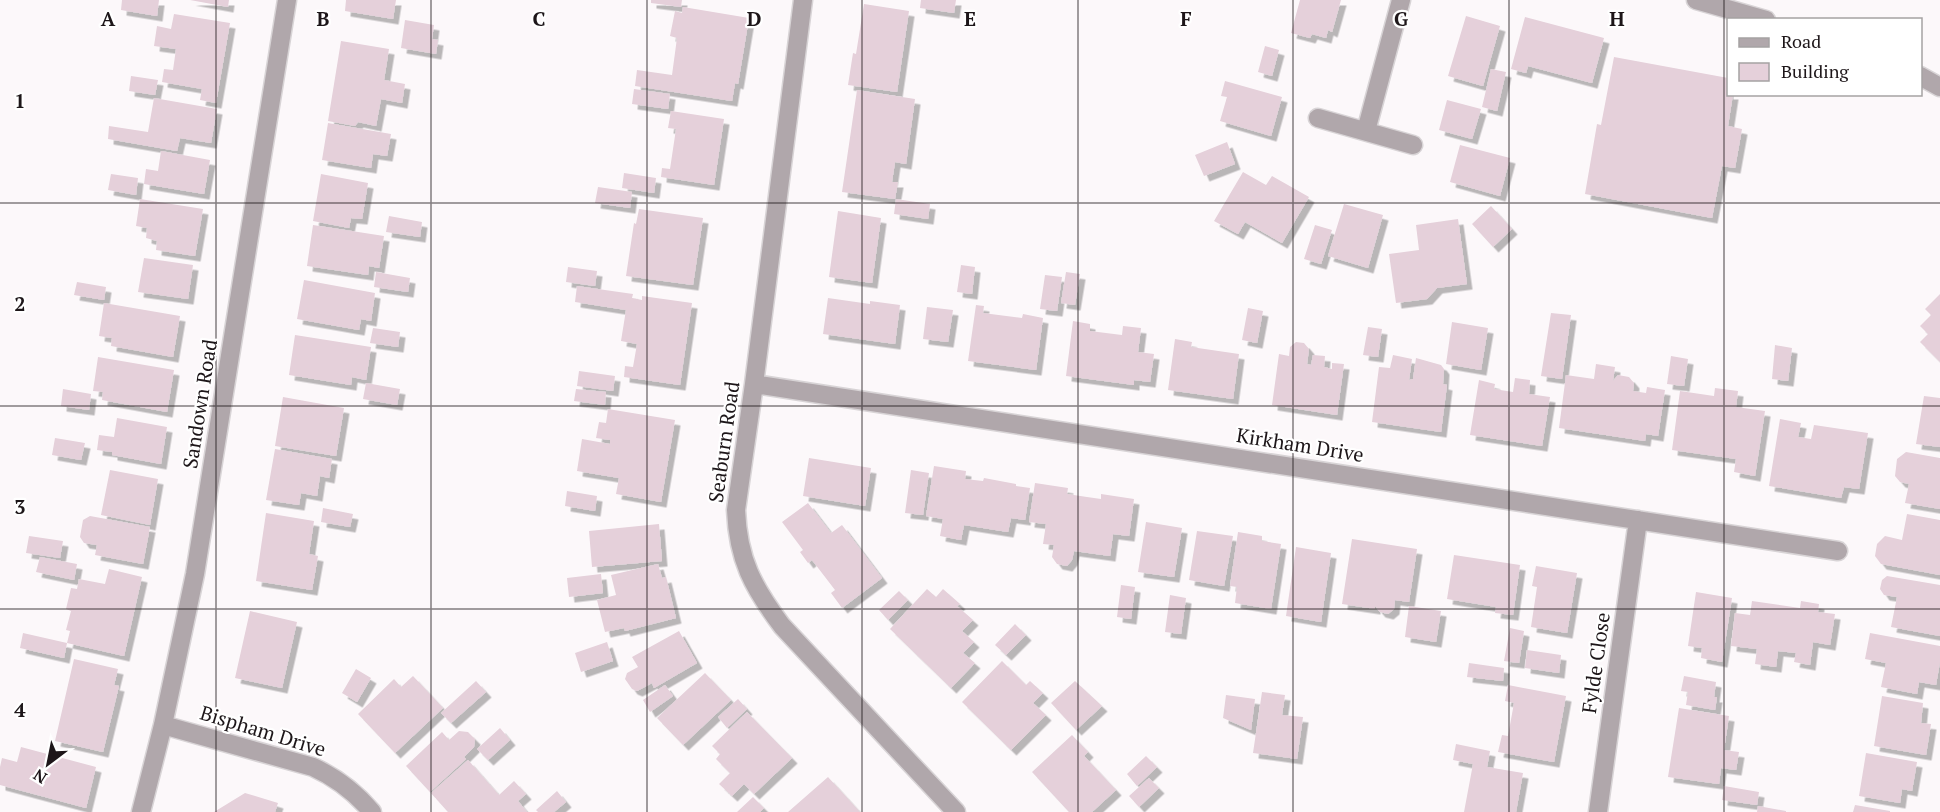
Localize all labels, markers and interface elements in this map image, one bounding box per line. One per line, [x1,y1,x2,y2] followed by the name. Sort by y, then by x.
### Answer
[101,5,116,32] text: A
[317,5,330,32] text: B
[532,5,546,32] text: C
[747,5,761,32] text: D
[964,5,976,32] text: E
[1180,5,1192,32] text: F
[1394,5,1408,32] text: G
[1609,5,1625,32] text: H
[1727,18,1922,96] legend
[1781,29,1821,53] text: Road
[1781,59,1849,83] text: Building
[14,87,26,114] text: 1
[14,290,26,317] text: 2
[176,337,223,471] street label: Sandown Road
[702,379,745,504] street label: Seaburn Road
[1234,421,1366,468] street label: Kirkham Drive
[14,493,26,520] text: 3
[1575,611,1616,715] street label: Fylde Close
[14,696,26,723] text: 4
[197,699,329,762] street label: Bispham Drive
[18,734,78,794] north arrow
[29,764,51,789] text: N

